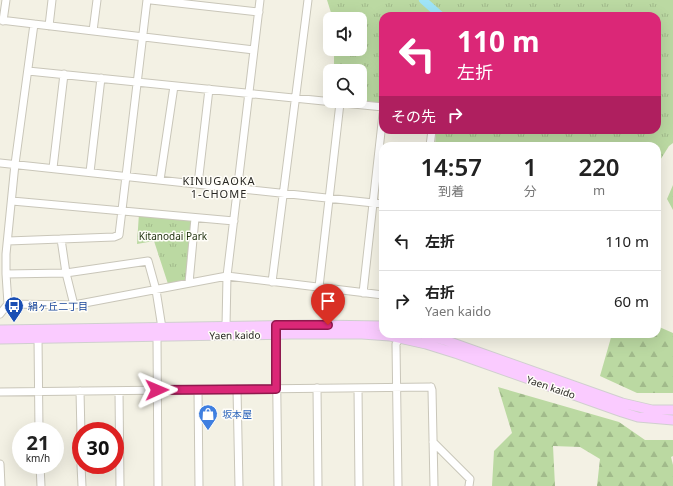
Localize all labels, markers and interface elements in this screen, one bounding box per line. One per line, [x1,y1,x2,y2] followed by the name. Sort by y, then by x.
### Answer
[323,12,367,108] map controls
[323,12,367,56] button: sound
[457,22,540,60] text: 110 m
[391,28,443,80] icon: left
[457,60,493,84] text: 左折
[323,64,367,108] button: search
[444,104,466,126] icon: right
[391,106,436,126] text: その先
[420,150,482,183] text: 14:57
[523,150,537,183] text: 1
[578,150,620,183] text: 220
[182,173,256,201] district label: KINUGAOKA 1-CHOME
[593,181,605,199] text: m
[438,182,464,200] text: 到着
[524,182,537,200] text: 分
[139,229,208,243] park label: Kitanodai Park
[391,230,413,252] icon: left
[425,231,455,251] text: 左折
[605,231,649,251] text: 110 m
[425,282,455,302] text: 右折
[311,284,345,325] pin
[317,290,339,312] icon: arrive
[391,290,413,312] icon: right
[614,291,649,311] text: 60 m
[3,295,25,323] bus stop icon: 絹ヶ丘二丁目
[28,299,88,313] place label: 絹ヶ丘二丁目
[425,302,491,320] text: Yaen kaido
[209,328,261,342] street label: Yaen kaido
[136,369,178,411] position arrow
[525,372,577,402] street label: Yaen kaido
[197,403,219,431] shop icon: 坂本屋
[222,407,252,421] place label: 坂本屋
[72,422,124,474] speed limit sign: 30
[27,429,49,456] text: 21
[26,451,50,465] text: km/h

